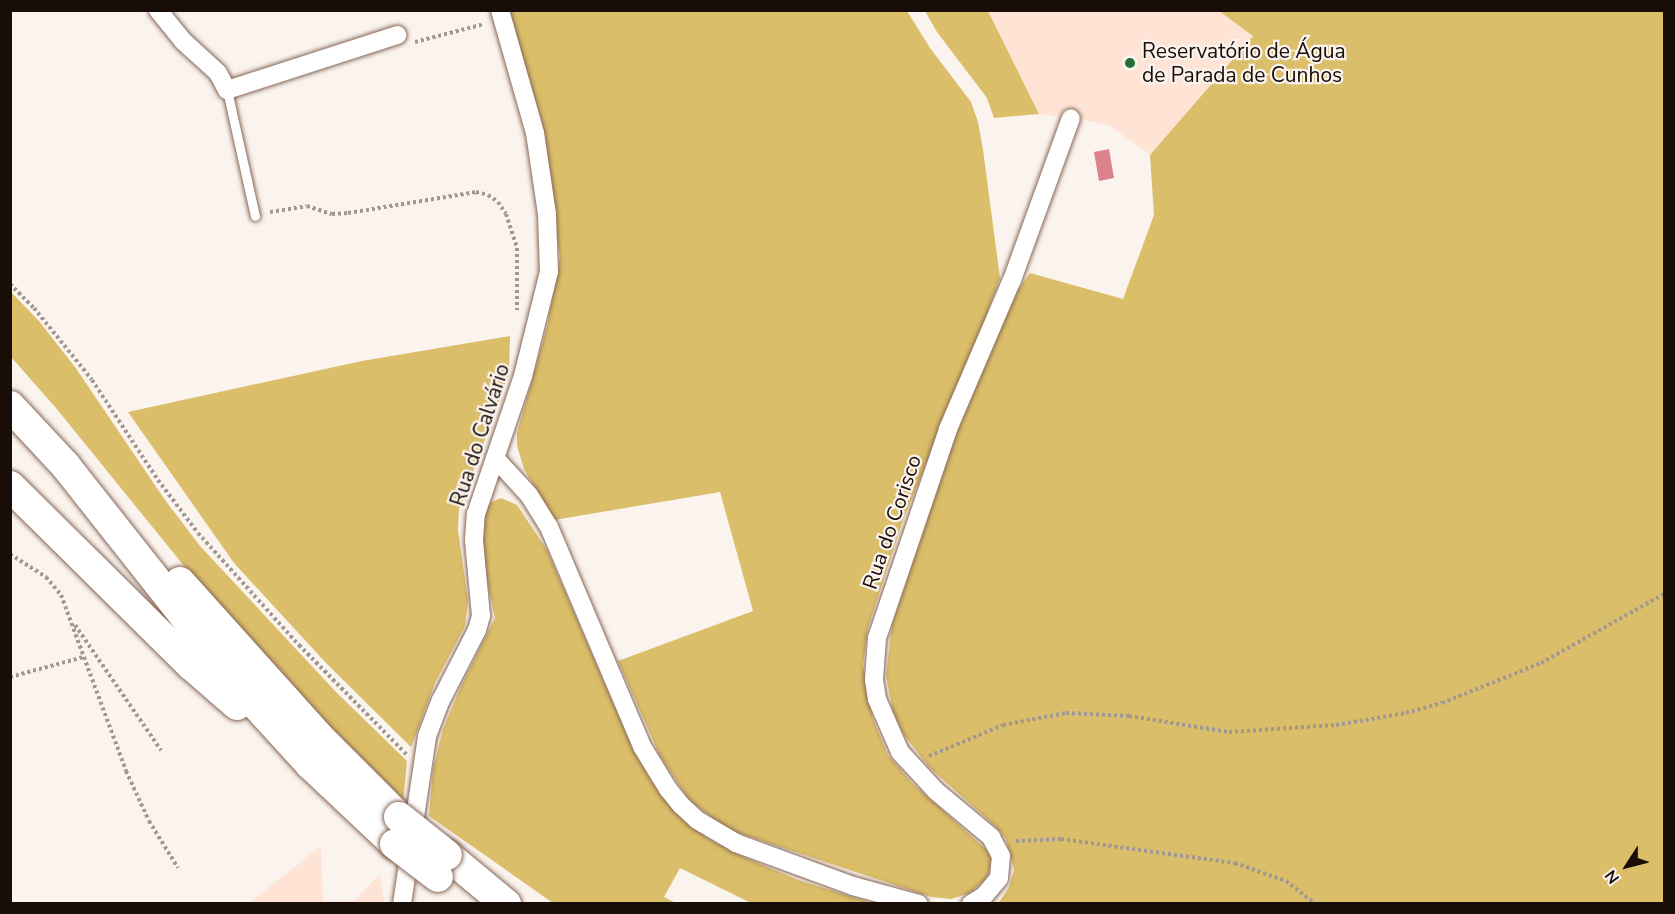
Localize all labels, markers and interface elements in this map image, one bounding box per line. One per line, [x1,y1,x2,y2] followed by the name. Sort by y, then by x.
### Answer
[1142,38,1346,88] place label: Reservatório de Água de Parada de Cunhos
[1123,56,1137,70] marker: Reservatório de Água de Parada de Cunhos
[445,361,515,509] street label: Rua do Calvário
[857,452,927,592] street label: Rua do Corisco
[1597,836,1657,896] north arrow
[1600,865,1625,888] text: N

